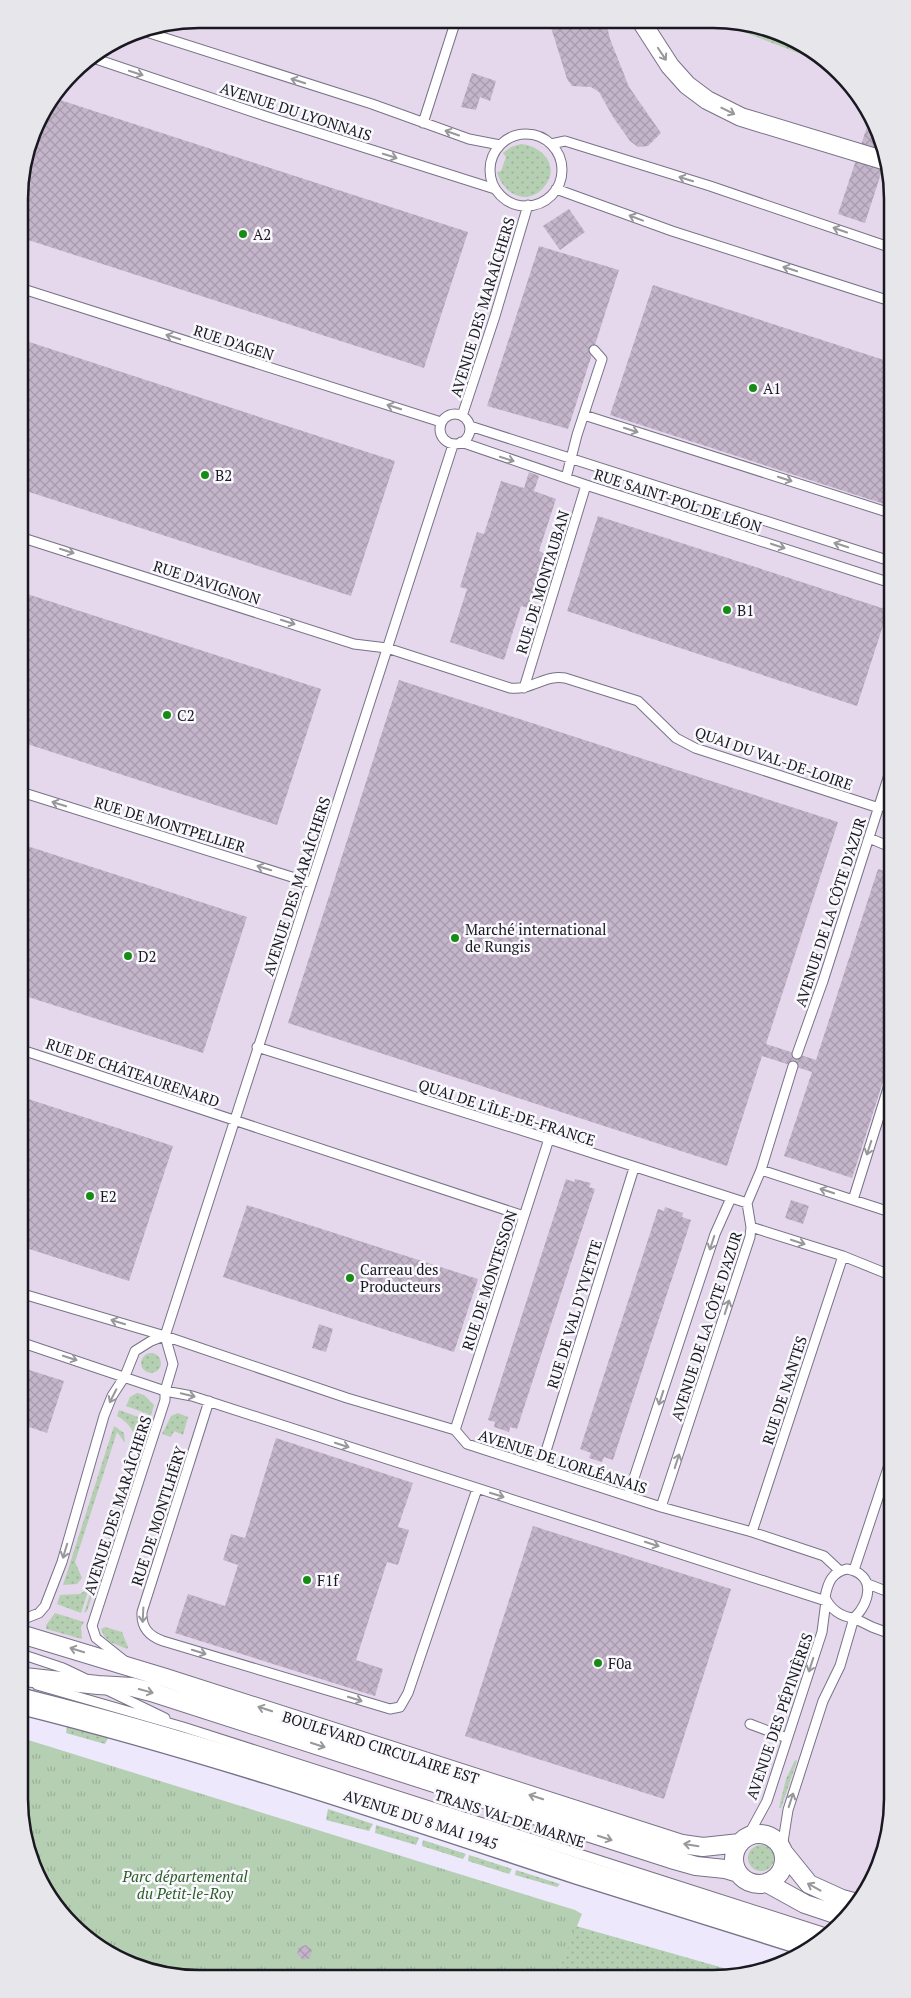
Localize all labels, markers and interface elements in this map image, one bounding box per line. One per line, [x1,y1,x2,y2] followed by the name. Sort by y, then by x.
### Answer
[657,47,667,61] one-way arrow
[128,69,143,78] one-way arrow
[291,76,307,85] one-way arrow
[218,77,374,145] street label: AVENUE DU LYONNAIS
[720,106,735,116] one-way arrow
[445,128,461,137] one-way arrow
[382,151,398,161] one-way arrow
[679,173,695,183] one-way arrow
[629,213,644,222] one-way arrow
[445,214,519,400] street label: AVENUE DES MARAÎCHERS
[253,224,271,244] place label: A2
[832,225,848,235] one-way arrow
[237,228,249,240] marker: A2
[782,264,798,274] one-way arrow
[191,320,277,364] street label: RUE D'AGEN
[165,331,181,341] one-way arrow
[763,378,781,398] place label: A1
[747,382,759,394] marker: A1
[386,402,402,412] one-way arrow
[622,425,638,435] one-way arrow
[499,455,514,464] one-way arrow
[592,463,764,537] street label: RUE SAINT-POL DE LÉON
[215,465,232,485] place label: B2
[199,469,211,481] marker: B2
[777,475,793,485] one-way arrow
[511,508,573,656] street label: RUE DE MONTAUBAN
[834,540,850,549] one-way arrow
[770,542,786,552] one-way arrow
[58,547,74,557] one-way arrow
[151,555,263,609] street label: RUE D'AVIGNON
[737,600,754,620] place label: B1
[721,604,733,616] marker: B1
[280,618,296,628] one-way arrow
[177,705,195,725] place label: C2
[161,709,173,721] marker: C2
[692,722,856,794] street label: QUAI DU VAL-DE-LOIRE
[92,791,248,857] street label: RUE DE MONTPELLIER
[258,794,334,978] street label: AVENUE DES MARAÎCHERS
[52,798,68,808] one-way arrow
[790,814,870,1009] street label: AVENUE DE LA CÔTE D'AZUR
[257,863,273,872] one-way arrow
[465,919,606,956] place label: Marché international de Rungis
[449,932,461,944] marker: Marché international de Rungis
[138,946,157,966] place label: D2
[122,950,134,962] marker: D2
[43,1033,223,1111] street label: RUE DE CHÂTEAURENARD
[416,1074,598,1150] street label: QUAI DE L'ÎLE-DE-FRANCE
[864,1140,874,1156] one-way arrow
[100,1186,117,1206] place label: E2
[819,1186,835,1196] one-way arrow
[84,1190,96,1202] marker: E2
[457,1207,521,1353] street label: RUE DE MONTESSON
[666,1228,746,1423] street label: AVENUE DE LA CÔTE D'AZUR
[706,1235,716,1251] one-way arrow
[542,1237,606,1391] street label: RUE DE VAL D'YVETTE
[789,1237,805,1247] one-way arrow
[360,1259,441,1296] place label: Carreau des Producteurs
[344,1272,356,1284] marker: Carreau des Producteurs
[723,1299,732,1315] one-way arrow
[110,1317,126,1327] one-way arrow
[757,1333,811,1447] street label: RUE DE NANTES
[61,1354,77,1364] one-way arrow
[108,1388,117,1403] one-way arrow
[656,1389,665,1405] one-way arrow
[179,1391,195,1400] one-way arrow
[79,1413,155,1597] street label: AVENUE DES MARAÎCHERS
[476,1424,650,1498] street label: AVENUE DE L'ORLÉANAIS
[334,1441,350,1450] one-way arrow
[126,1443,190,1588] street label: RUE DE MONTLHÉRY
[672,1453,682,1469] one-way arrow
[489,1490,505,1500] one-way arrow
[644,1540,659,1549] one-way arrow
[59,1543,69,1559] one-way arrow
[317,1570,339,1590] place label: F1f
[301,1574,313,1586] marker: F1f
[139,1606,148,1622] one-way arrow
[741,1630,817,1802] street label: AVENUE DES PÉPINIÈRES
[69,1645,85,1655] one-way arrow
[191,1648,207,1658] one-way arrow
[608,1653,632,1673] place label: F0a
[592,1657,604,1669] marker: F0a
[806,1657,815,1672] one-way arrow
[138,1686,154,1696] one-way arrow
[347,1694,363,1704] one-way arrow
[258,1704,274,1714] one-way arrow
[280,1706,482,1788] street label: BOULEVARD CIRCULAIRE EST
[309,1741,325,1751] one-way arrow
[432,1784,588,1852] street label: TRANS VAL DE MARNE
[341,1785,501,1853] street label: AVENUE DU 8 MAI 1945
[529,1792,545,1802] one-way arrow
[786,1792,796,1808] one-way arrow
[597,1834,613,1843] one-way arrow
[684,1840,700,1850] one-way arrow
[121,1866,248,1903] park label: Parc départemental du Petit-le-Roy
[807,1882,822,1892] one-way arrow

